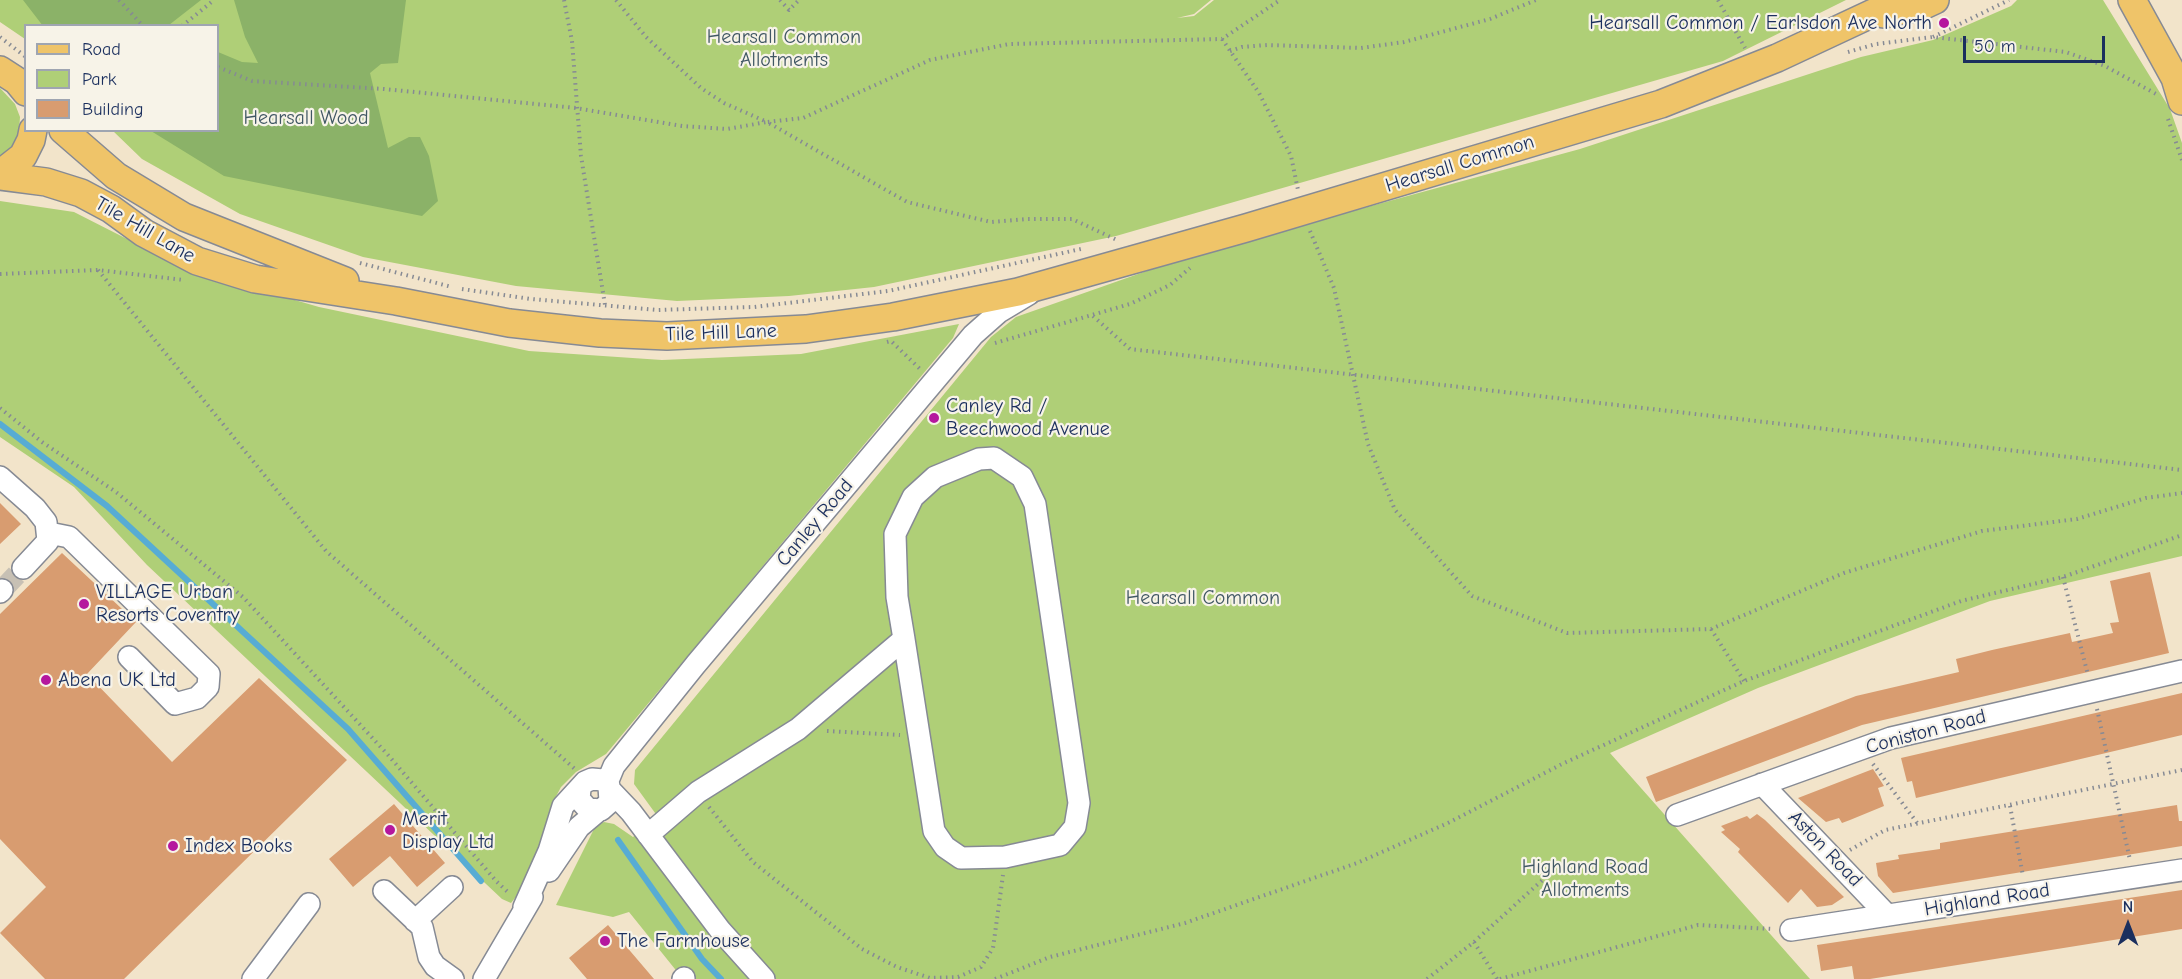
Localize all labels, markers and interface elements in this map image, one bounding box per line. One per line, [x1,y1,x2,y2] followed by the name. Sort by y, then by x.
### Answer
[1589,11,1932,35] place label: Hearsall Common / Earlsdon Ave North
[1937,16,1951,30] marker: Hearsall Common / Earlsdon Ave North
[24,24,219,132] legend
[1966,24,2108,62] scale bar
[707,25,861,72] park label: Hearsall Common Allotments
[1974,36,2016,57] text: 50 m
[82,39,121,60] text: Road
[82,69,116,90] text: Park
[82,99,144,120] text: Building
[243,106,369,130] park label: Hearsall Wood
[1383,130,1537,198] street label: Hearsall Common
[91,192,199,268] street label: Tile Hill Lane
[665,319,777,347] street label: Tile Hill Lane
[946,394,1110,441] place label: Canley Rd / Beechwood Avenue
[927,411,941,425] marker: Canley Rd / Beechwood Avenue
[771,474,859,572] street label: Canley Road
[96,580,239,627] place label: VILLAGE Urban Resorts Coventry
[1126,586,1280,610] park label: Hearsall Common
[77,597,91,611] marker: VILLAGE Urban Resorts Coventry
[58,668,176,692] place label: Abena UK Ltd
[39,673,53,687] marker: Abena UK Ltd
[1863,704,1989,760] street label: Coniston Road
[1783,806,1867,892] street label: Aston Road
[402,807,494,854] place label: Merit Display Ltd
[383,823,397,837] marker: Merit Display Ltd
[185,834,292,858] place label: Index Books
[166,839,180,853] marker: Index Books
[1522,855,1648,902] park label: Highland Road Allotments
[1923,878,2051,922] street label: Highland Road
[2098,895,2158,955] north arrow
[2123,898,2133,916] text: N
[617,929,750,953] place label: The Farmhouse
[598,934,612,948] marker: The Farmhouse

